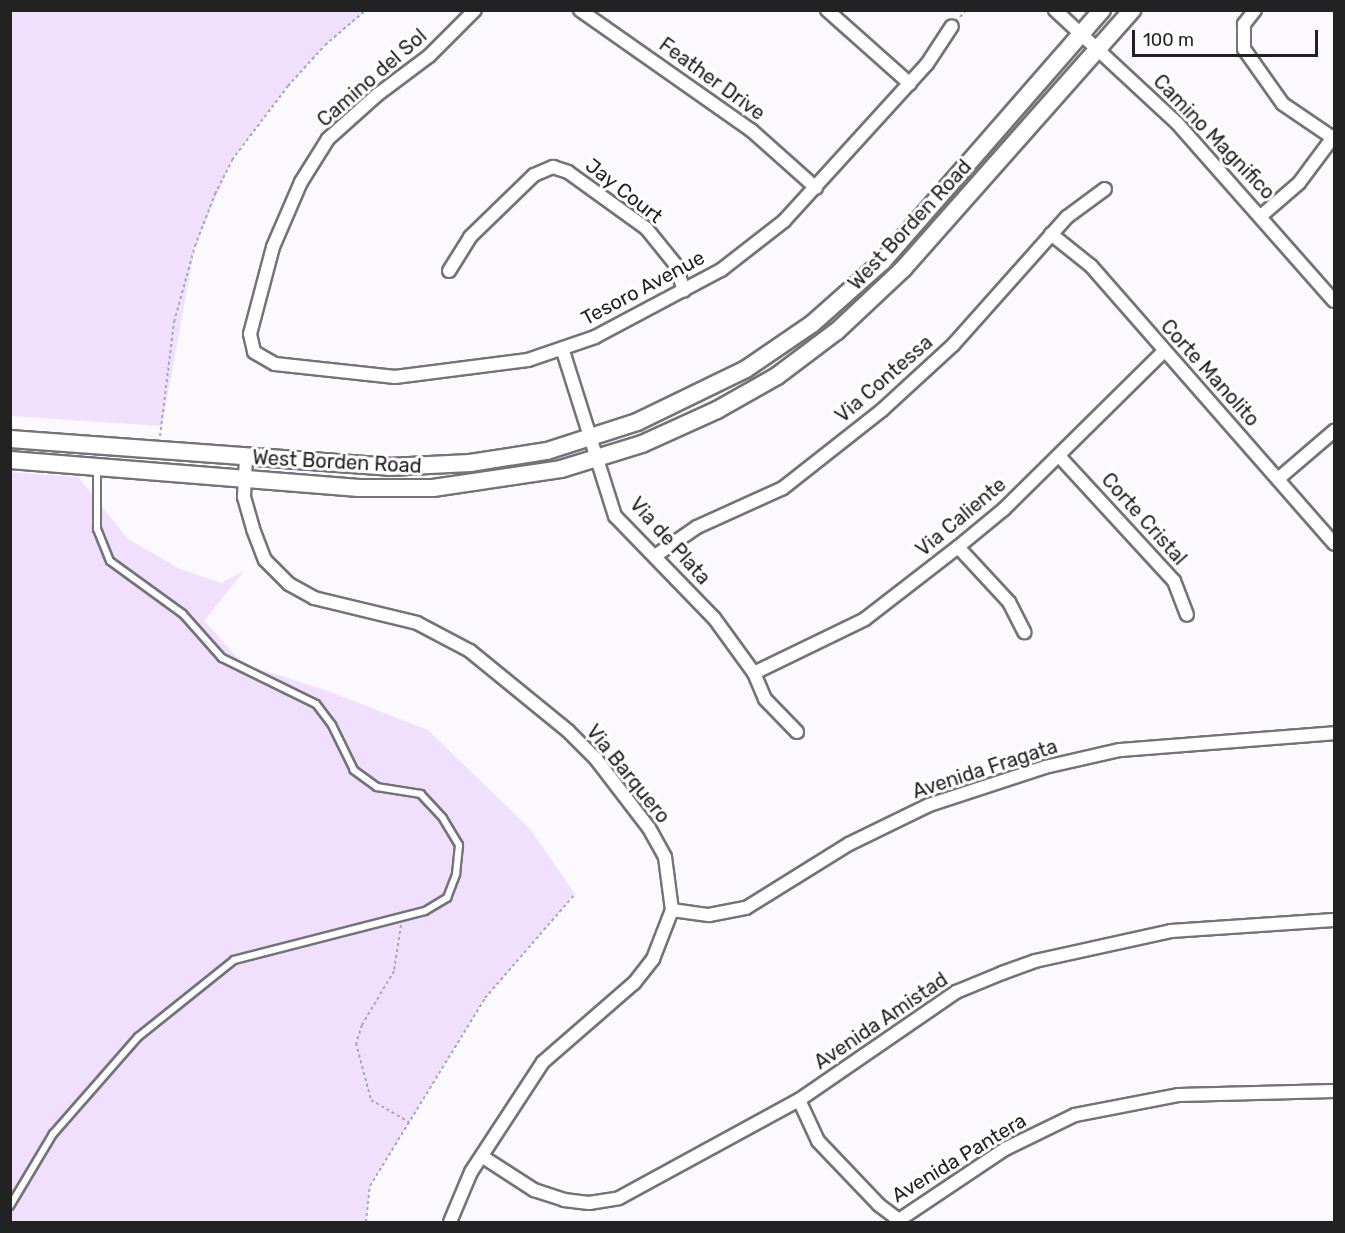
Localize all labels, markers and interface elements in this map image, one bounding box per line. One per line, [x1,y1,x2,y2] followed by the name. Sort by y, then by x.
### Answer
[1135,18,1321,56] scale bar
[312,24,432,132] street label: Camino del Sol
[1143,29,1194,51] text: 100 m
[654,32,770,126] street label: Feather Drive
[1148,69,1280,205] street label: Camino Magnifico
[581,153,667,229] street label: Jay Court
[843,155,977,295] street label: West Borden Road
[577,245,709,331] street label: Tesoro Avenue
[1156,314,1264,432] street label: Corte Manolito
[830,330,938,428] street label: Via Contessa
[252,446,422,478] street label: West Borden Road
[1096,468,1192,570] street label: Corte Cristal
[911,472,1011,562] street label: Via Caliente
[625,492,715,590] street label: Via de Plata
[581,720,675,828] street label: Via Barquero
[909,734,1061,804] street label: Avenida Fragata
[809,967,953,1075] street label: Avenida Amistad
[887,1108,1031,1208] street label: Avenida Pantera

